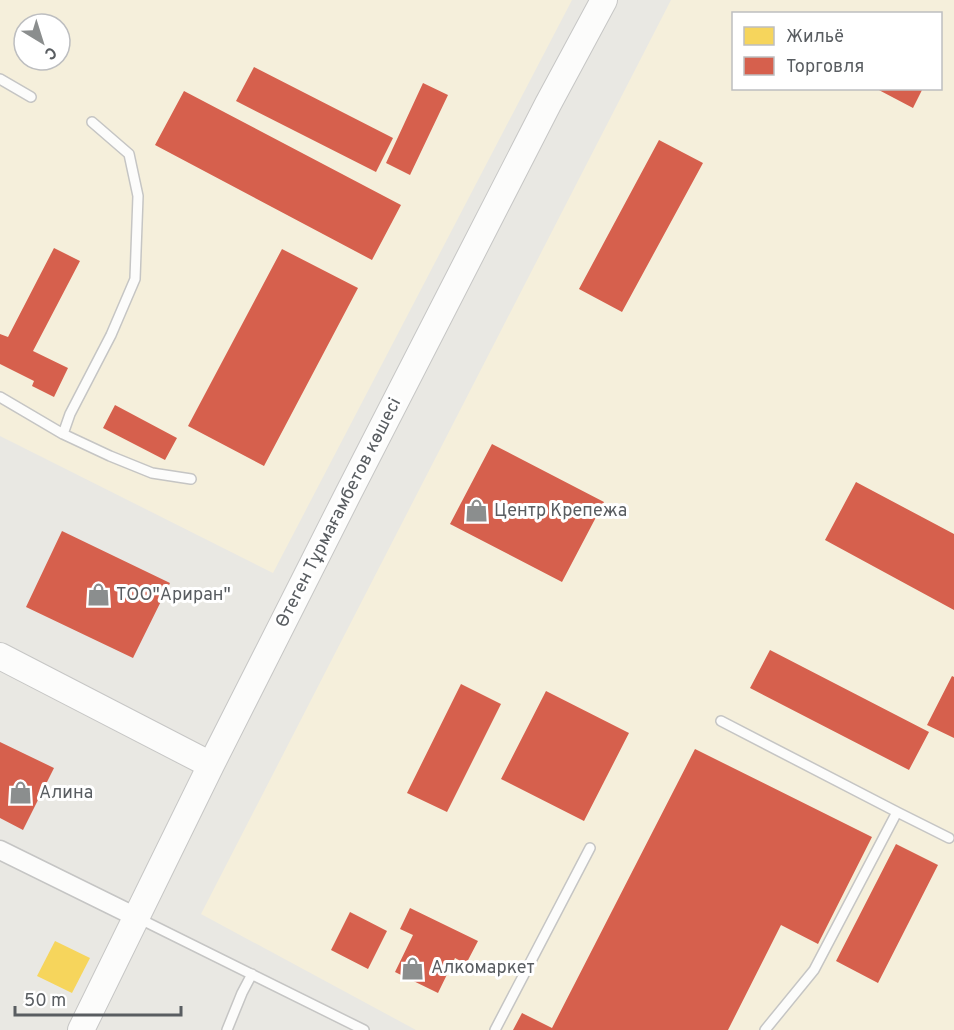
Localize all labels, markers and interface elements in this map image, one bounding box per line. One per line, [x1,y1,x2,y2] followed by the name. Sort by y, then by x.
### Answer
[12,12,72,72] north arrow
[732,12,942,90] legend
[786,26,844,49] text: Жильё
[40,41,60,63] text: С
[786,56,864,79] text: Торговля
[271,394,407,632] street label: Өтеген Тұрмағамбетов көшесі
[463,498,489,524] shop icon: Центр Крепежа
[494,500,627,523] place label: Центр Крепежа
[85,582,111,608] shop icon: ТОО"Ариран"
[116,584,231,607] place label: ТОО"Ариран"
[8,780,34,806] shop icon: Алина
[39,782,93,805] place label: Алина
[400,955,426,981] shop icon: Алкомаркет
[431,957,535,980] place label: Алкомаркет
[15,979,182,1017] scale bar
[24,990,66,1013] text: 50 m

